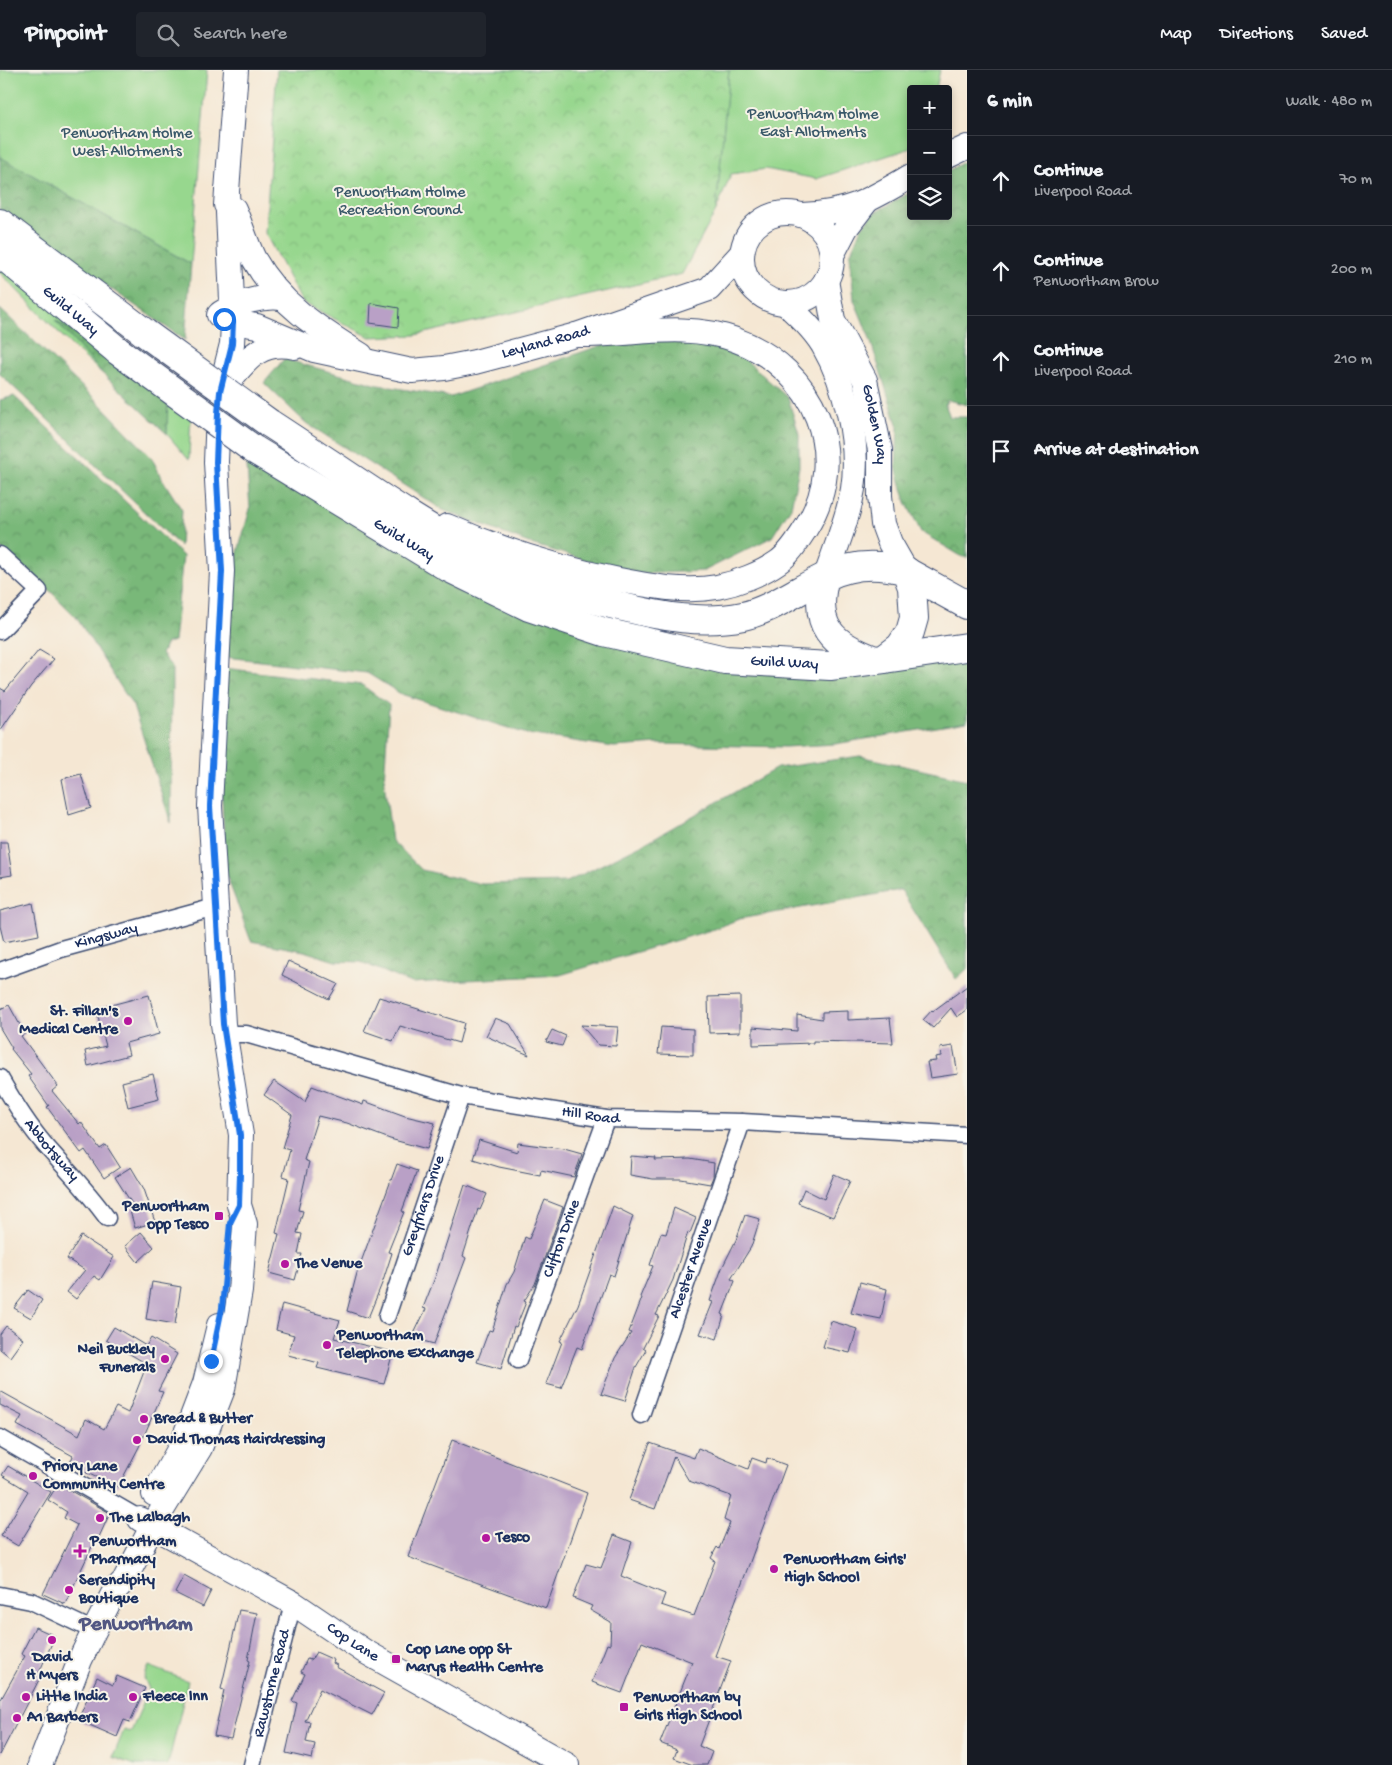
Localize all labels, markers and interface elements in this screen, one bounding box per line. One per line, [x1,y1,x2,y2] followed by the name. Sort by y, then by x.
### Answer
[136,12,486,57] search box
[25,20,106,49] text: Pinpoint
[154,21,182,49] icon: search
[194,23,287,46] text: Search here
[1160,24,1192,45] text: Map
[1220,24,1293,45] text: Directions
[1321,24,1367,45] text: Saved
[907,85,952,220] map controls
[907,85,952,130] button: +
[987,90,1032,115] text: 6 min
[1286,93,1372,112] text: Walk · 480 m
[747,106,879,143] park label: Penwortham Holme East Allotments
[61,125,193,162] park label: Penwortham Holme West Allotments
[907,130,952,175] button: −
[1034,160,1103,183] text: Continue
[987,167,1015,195] icon: ahead
[1339,171,1372,190] text: 70 m
[907,175,952,220] button: layers
[1034,183,1131,202] text: Liverpool Road
[334,184,466,221] park label: Penwortham Holme Recreation Ground
[1034,250,1103,273] text: Continue
[987,257,1015,285] icon: ahead
[1331,261,1372,280] text: 200 m
[1034,273,1159,292] text: Penwortham Brow
[38,282,102,340] street label: Guild Way
[213,308,236,331] route start
[500,321,594,364] street label: Leyland Road
[1034,340,1103,363] text: Continue
[987,347,1015,375] icon: ahead
[1333,351,1372,370] text: 210 m
[1034,363,1131,382] text: Liverpool Road
[857,383,890,465] street label: Golden Way
[987,437,1015,465] icon: arrive
[1034,439,1198,462] text: Arrive at destination
[369,515,438,566] street label: Guild Way
[750,652,819,675] street label: Guild Way
[73,919,140,954] street label: Kingsway
[19,1003,119,1040] place label: St. Fillan's Medical Centre
[122,1015,134,1027] marker: St. Fillan's Medical Centre
[560,1103,621,1129] street label: Hill Road
[19,1116,83,1186] street label: Abbotsway
[398,1153,450,1259] street label: Greyfriars Drive
[539,1196,585,1280] street label: Clifton Drive
[122,1198,210,1235] place label: Penwortham opp Tesco
[213,1210,225,1222] marker: Penwortham opp Tesco
[665,1215,718,1321] street label: Alcester Avenue
[293,1255,363,1274] place label: The Venue
[279,1258,291,1270] marker: The Venue
[335,1327,475,1364] place label: Penwortham Telephone Exchange
[321,1339,333,1351] marker: Penwortham Telephone Exchange
[78,1341,156,1378] place label: Neil Buckley Funerals
[200,1350,223,1373] route end
[159,1353,171,1365] marker: Neil Buckley Funerals
[153,1410,254,1429] place label: Bread & Butter
[138,1413,150,1425] marker: Bread & Butter
[145,1431,325,1450] place label: David Thomas Hairdressing
[131,1434,143,1446] marker: David Thomas Hairdressing
[42,1458,165,1495] place label: Priory Lane Community Centre
[27,1470,39,1482] marker: Priory Lane Community Centre
[108,1509,190,1528] place label: The Lalbagh
[94,1512,106,1524] marker: The Lalbagh
[494,1529,531,1548] place label: Tesco
[480,1532,492,1544] marker: Tesco
[89,1533,177,1570] place label: Penwortham Pharmacy
[74,1545,86,1557] marker: Penwortham Pharmacy
[783,1551,907,1588] place label: Penwortham Girls' High School
[768,1563,780,1575] marker: Penwortham Girls' High School
[78,1572,155,1609] place label: Serendipity Boutique
[63,1584,75,1596] marker: Serendipity Boutique
[78,1613,193,1638] district label: Penwortham
[322,1619,383,1667] street label: Cop Lane
[250,1626,296,1740] street label: Rawstorne Road
[46,1634,58,1646] marker: David H Myers
[405,1641,544,1678] place label: Cop Lane opp St Marys Health Centre
[26,1649,79,1686] place label: David H Myers
[390,1653,402,1665] marker: Cop Lane opp St Marys Health Centre
[36,1688,108,1707] place label: Little India
[142,1688,208,1707] place label: Fleece Inn
[633,1689,743,1726] place label: Penwortham by Girls High School
[20,1691,32,1703] marker: Little India
[127,1691,139,1703] marker: Fleece Inn
[618,1701,630,1713] marker: Penwortham by Girls High School
[26,1709,99,1728] place label: A1 Barbers
[11,1712,23,1724] marker: A1 Barbers

